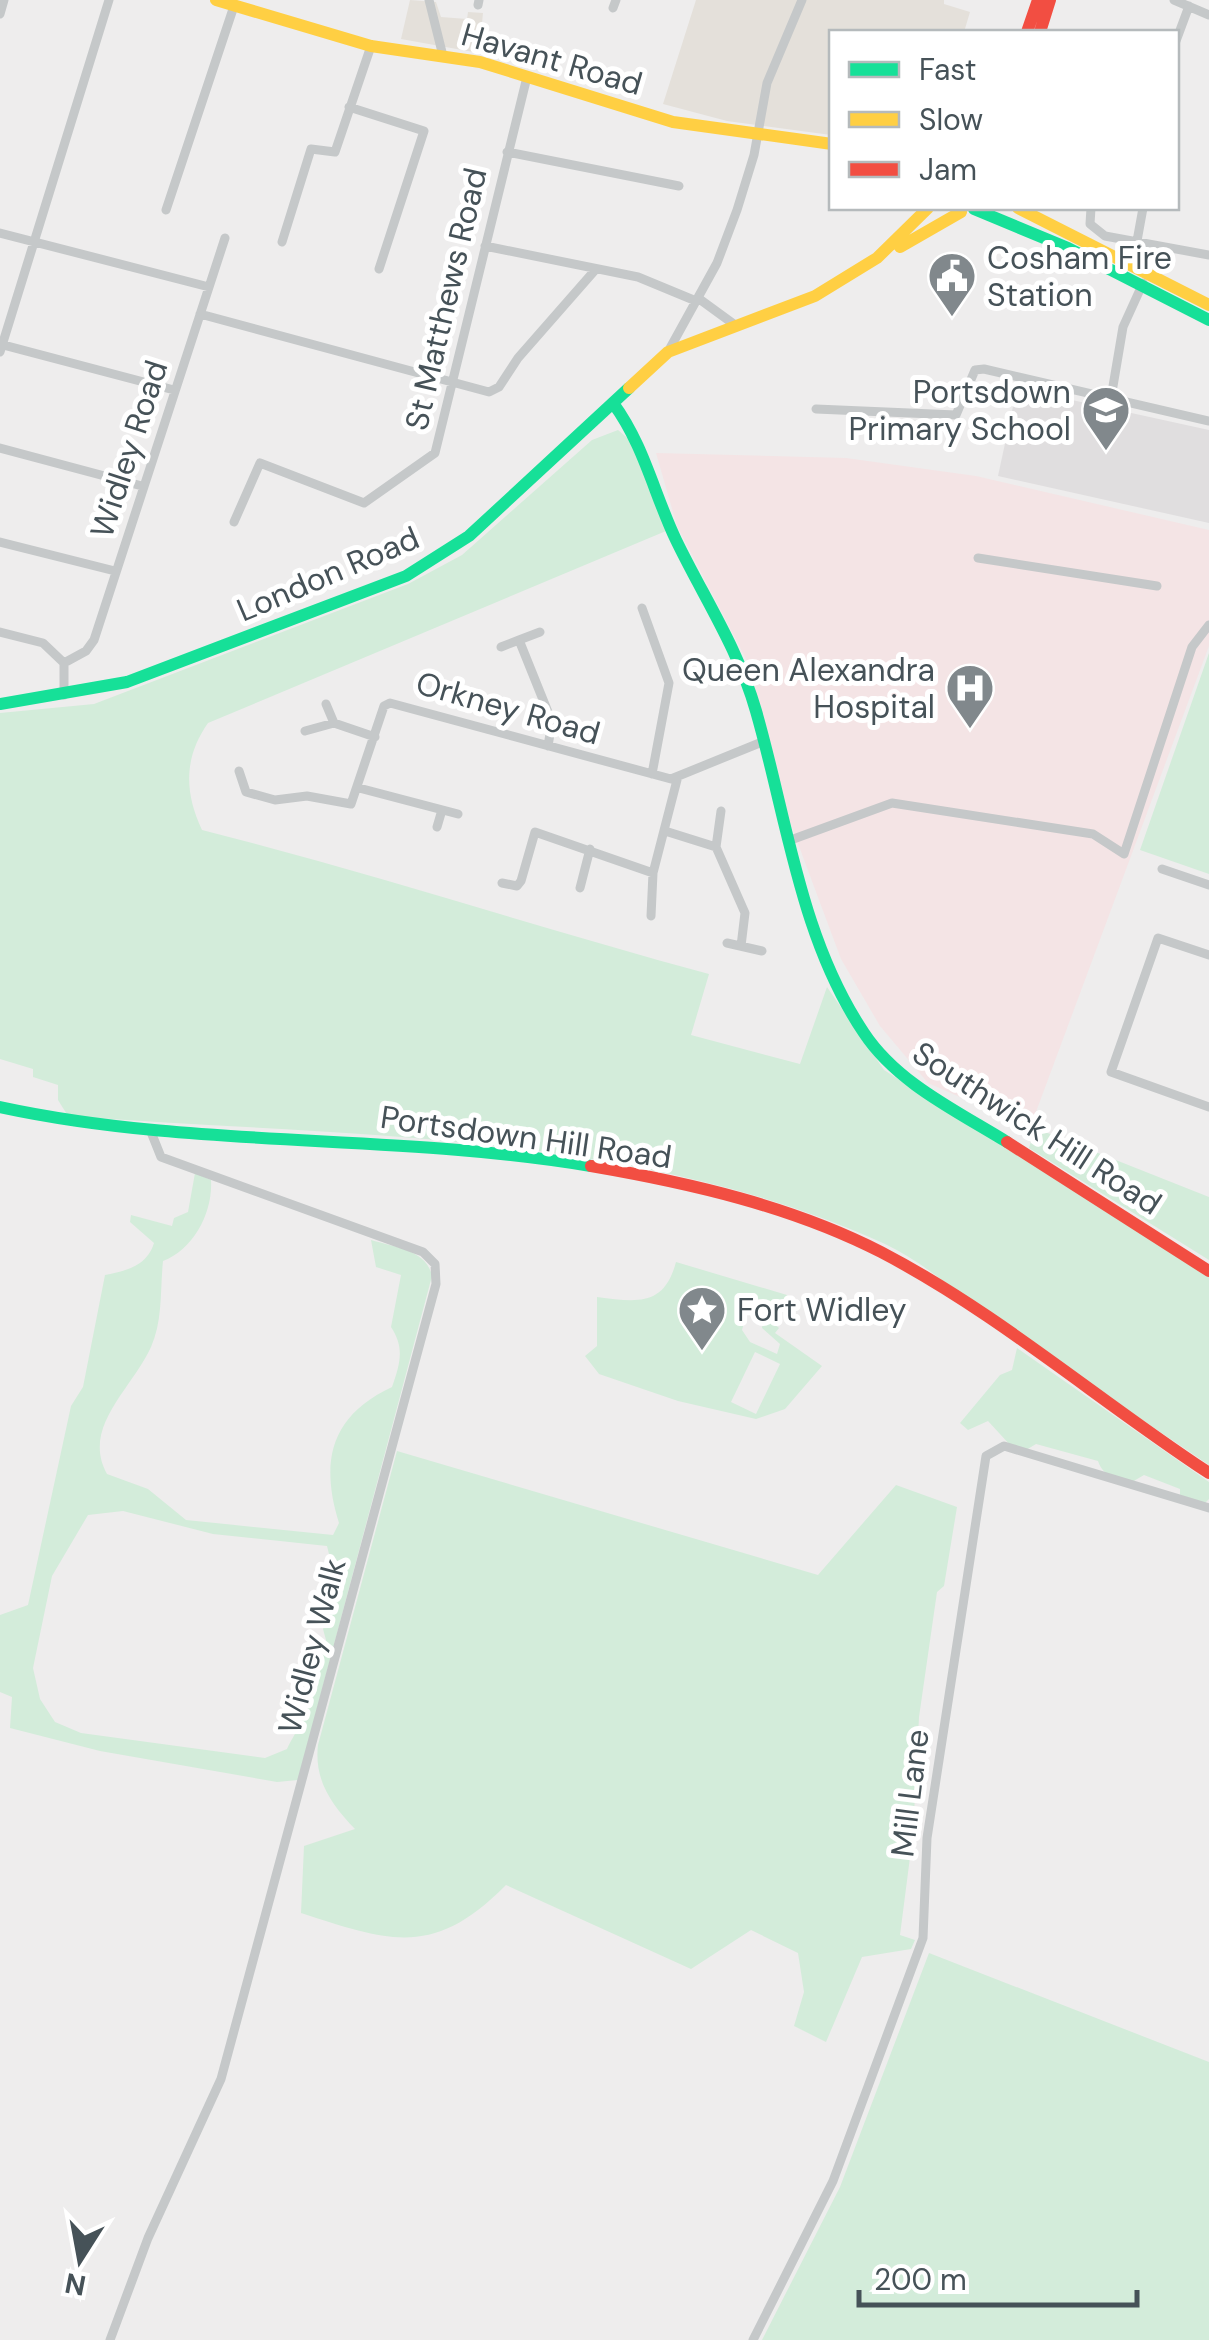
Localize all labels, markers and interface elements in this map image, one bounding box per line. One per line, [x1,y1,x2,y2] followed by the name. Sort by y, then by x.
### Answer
[457,13,647,105] street label: Havant Road
[829,30,1179,210] legend
[919,50,977,89] text: Fast
[919,100,983,139] text: Slow
[919,150,977,189] text: Jam
[395,164,497,434] street label: St Matthews Road
[987,237,1172,316] place label: Cosham Fire Station
[926,250,978,318] public building icon: Cosham Fire Station
[81,355,177,543] street label: Widley Road
[849,371,1071,450] place label: Portsdown Primary School
[1080,384,1132,452] school or university icon: Portsdown Primary School
[231,517,425,631] street label: London Road
[682,649,935,728] place label: Queen Alexandra Hospital
[411,662,605,754] street label: Orkney Road
[944,662,996,730] hospital icon: Queen Alexandra Hospital
[905,1032,1169,1224] street label: Southwick Hill Road
[378,1096,674,1178] street label: Portsdown Hill Road
[676,1284,728,1352] place icon: Fort Widley
[737,1289,907,1331] place label: Fort Widley
[268,1554,356,1738] street label: Widley Walk
[881,1727,939,1859] street label: Mill Lane
[30,2210,130,2310] north arrow
[859,2245,1136,2307] scale bar
[874,2260,967,2299] text: 200 m
[62,2264,89,2304] text: N

